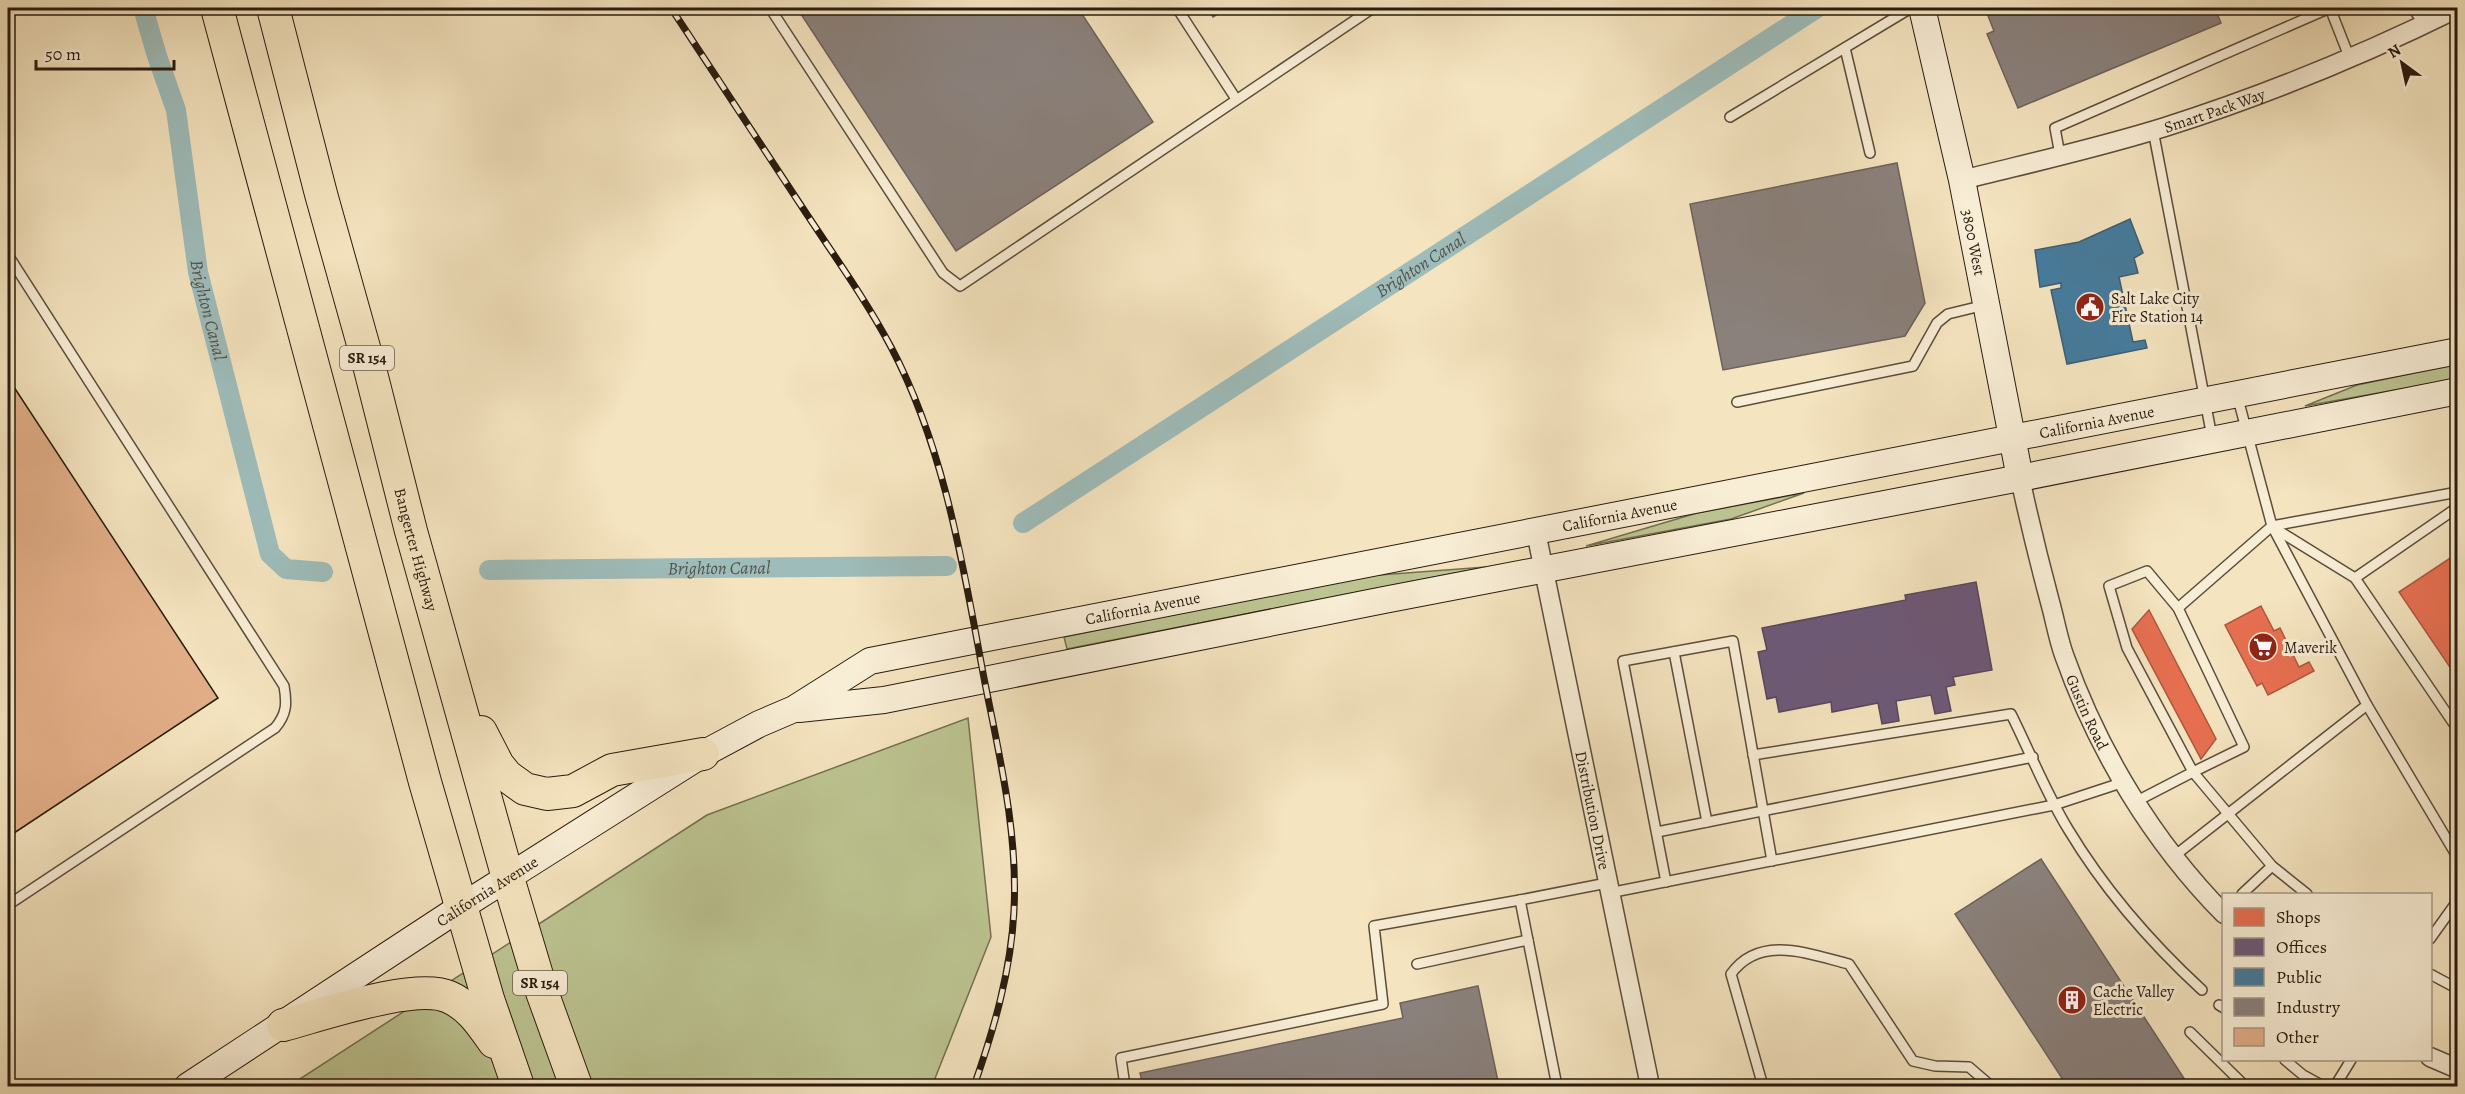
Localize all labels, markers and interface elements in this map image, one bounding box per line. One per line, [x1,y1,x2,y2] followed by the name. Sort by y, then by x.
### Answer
[36,33,174,71] scale bar
[2372,33,2432,93] north arrow
[2383,39,2406,64] text: N
[45,42,81,66] text: 50 m
[2161,83,2269,139] street label: Smart Pack Way
[1956,207,1990,278] street label: 3800 West
[1371,227,1471,303] water label: Brighton Canal
[184,258,232,363] water label: Brighton Canal
[2111,288,2203,328] place label: Salt Lake City Fire Station 14
[2074,291,2106,323] public building icon: Salt Lake City Fire Station 14
[340,346,394,370] road number: SR 154
[2037,401,2156,445] street label: California Avenue
[388,485,443,615] street label: Bangerter Highway
[1560,494,1679,538] street label: California Avenue
[668,556,771,580] water label: Brighton Canal
[1083,587,1202,631] street label: California Avenue
[2247,631,2279,663] supermarket icon: Maverik
[2284,637,2337,659] place label: Maverik
[2060,671,2114,754] street label: Gustin Road
[1569,749,1615,872] street label: Distribution Drive
[432,851,543,932] street label: California Avenue
[2222,893,2432,1061] legend
[2276,905,2321,929] text: Shops
[2276,935,2327,959] text: Offices
[2276,965,2322,989] text: Public
[513,971,567,995] road number: SR 154
[2093,981,2175,1021] place label: Cache Valley Electric
[2056,984,2088,1016] building icon: Cache Valley Electric
[2276,995,2341,1019] text: Industry
[2276,1025,2319,1049] text: Other

